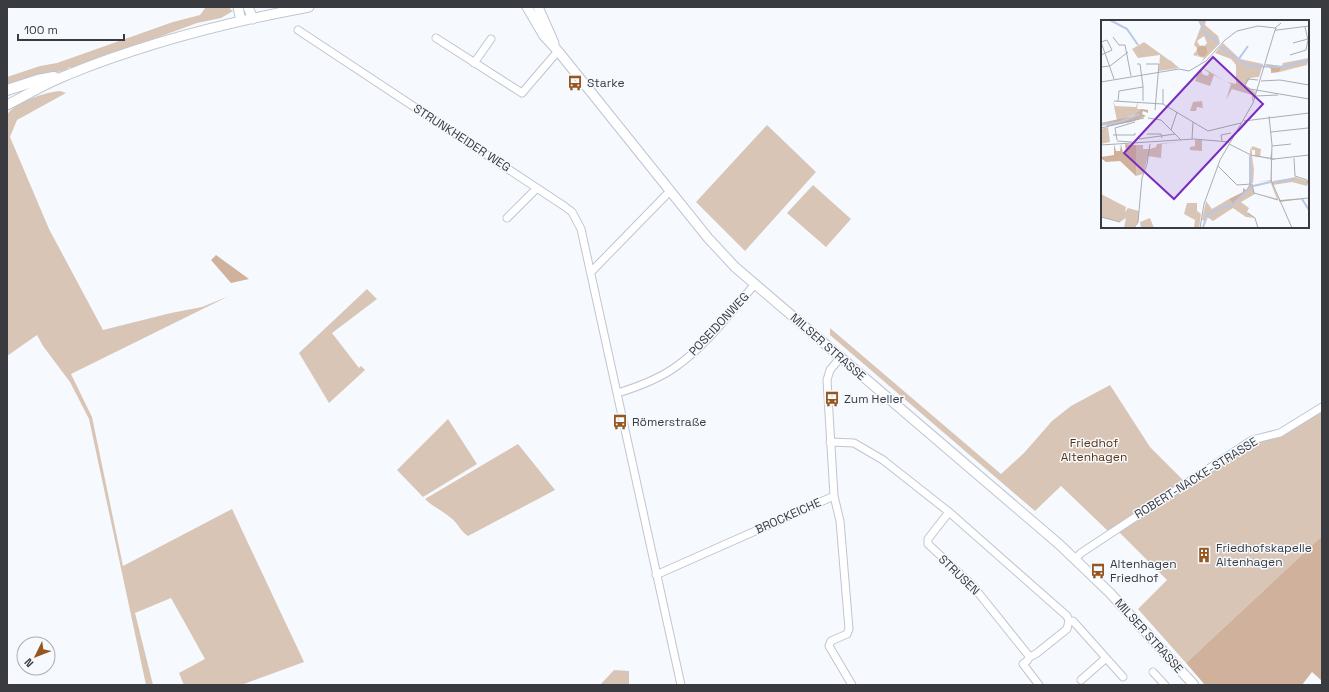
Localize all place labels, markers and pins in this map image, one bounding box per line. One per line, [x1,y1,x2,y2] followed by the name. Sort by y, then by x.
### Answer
[566,74,584,92] bus stop icon: Starke
[587,75,625,91] place label: Starke
[823,390,841,408] bus stop icon: Zum Heller
[844,391,905,407] place label: Zum Heller
[611,413,629,431] bus stop icon: Römerstraße
[632,414,706,430] place label: Römerstraße
[1216,540,1312,570] place label: Friedhofskapelle Altenhagen
[1195,546,1213,564] building icon: Friedhofskapelle Altenhagen
[1110,556,1177,586] place label: Altenhagen Friedhof
[1089,562,1107,580] bus stop icon: Altenhagen Friedhof

